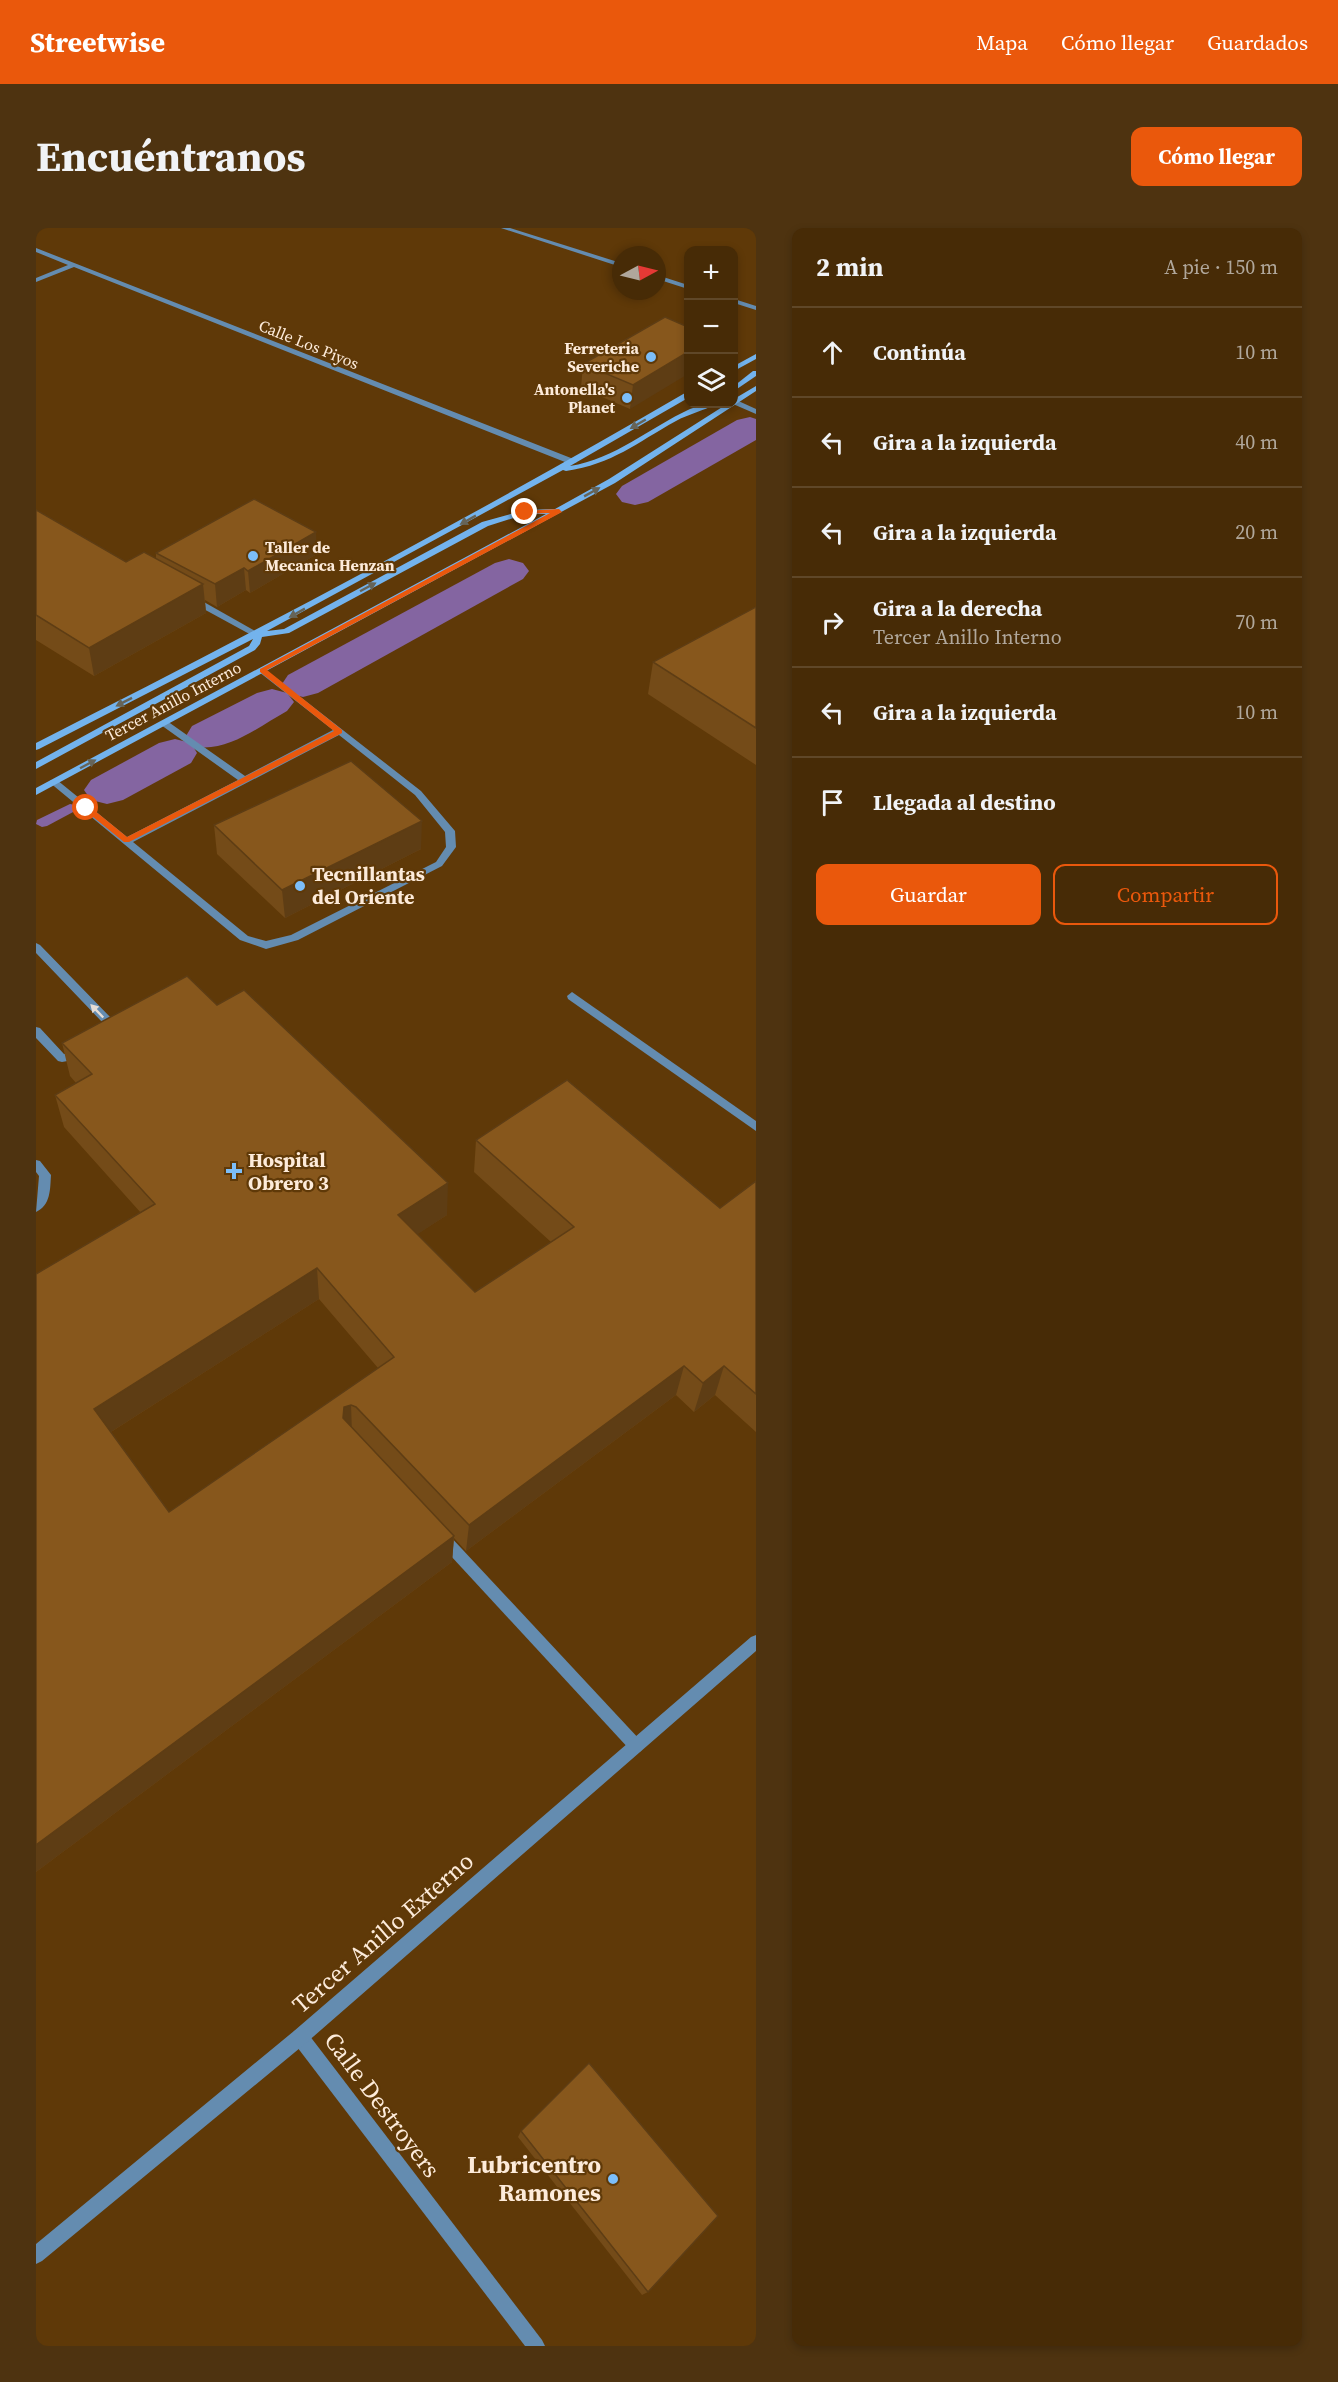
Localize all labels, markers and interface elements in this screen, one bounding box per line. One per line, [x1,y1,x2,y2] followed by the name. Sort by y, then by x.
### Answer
[30,23,165,61] text: Streetwise
[976,28,1028,57] text: Mapa
[1061,28,1174,57] text: Cómo llegar
[1207,28,1308,57] text: Guardados
[36,127,306,185] text: Encuéntranos
[1131,127,1302,186] button: Cómo llegar
[612,246,666,300] north arrow
[684,246,738,408] map controls
[684,246,738,300] button: +
[816,249,883,285] text: 2 min
[1164,253,1278,281] text: A pie · 150 m
[684,300,738,354] button: −
[256,314,362,374] street label: Calle Los Piyos
[816,336,849,369] icon: ahead
[564,337,640,377] place label: Ferreteria Severiche
[873,337,966,367] text: Continúa
[1235,338,1278,366] text: 10 m
[644,350,658,364] marker: Ferreteria Severiche
[684,354,738,408] button: layers
[534,378,615,418] place label: Antonella's Planet
[620,391,634,405] marker: Antonella's Planet
[630,419,646,430] one-way arrow
[816,426,849,459] icon: left
[873,427,1057,457] text: Gira a la izquierda
[1235,428,1278,456] text: 40 m
[584,487,601,497] one-way arrow
[511,498,537,524] route end
[459,515,476,525] one-way arrow
[816,516,849,549] icon: left
[873,517,1057,547] text: Gira a la izquierda
[1235,518,1278,546] text: 20 m
[265,536,395,576] place label: Taller de Mecanica Henzan
[246,549,260,563] marker: Taller de Mecanica Henzan
[360,582,377,592] one-way arrow
[873,593,1042,623] text: Gira a la derecha
[816,606,849,639] icon: right
[288,608,305,618] one-way arrow
[1235,608,1278,636] text: 70 m
[873,623,1062,651] text: Tercer Anillo Interno
[101,656,245,746] street label: Tercer Anillo Interno
[816,696,849,729] icon: left
[873,697,1057,727] text: Gira a la izquierda
[115,698,132,707] one-way arrow
[1235,698,1278,726] text: 10 m
[79,759,96,769] one-way arrow
[816,786,849,819] icon: arrive
[873,787,1056,817] text: Llegada al destino
[72,794,98,820] route start
[312,860,425,911] place label: Tecnillantas del Oriente
[816,864,1041,925] button: Guardar
[1053,864,1278,925] button: Compartir
[293,879,307,893] marker: Tecnillantas del Oriente
[90,1003,104,1018] one-way arrow
[248,1146,329,1197] place label: Hospital Obrero 3
[225,1162,243,1180] marker: Hospital Obrero 3
[285,1845,480,2021] street label: Tercer Anillo Externo
[317,2025,448,2184] street label: Calle Destroyers
[467,2148,601,2209] place label: Lubricentro Ramones
[606,2172,620,2186] marker: Lubricentro Ramones

